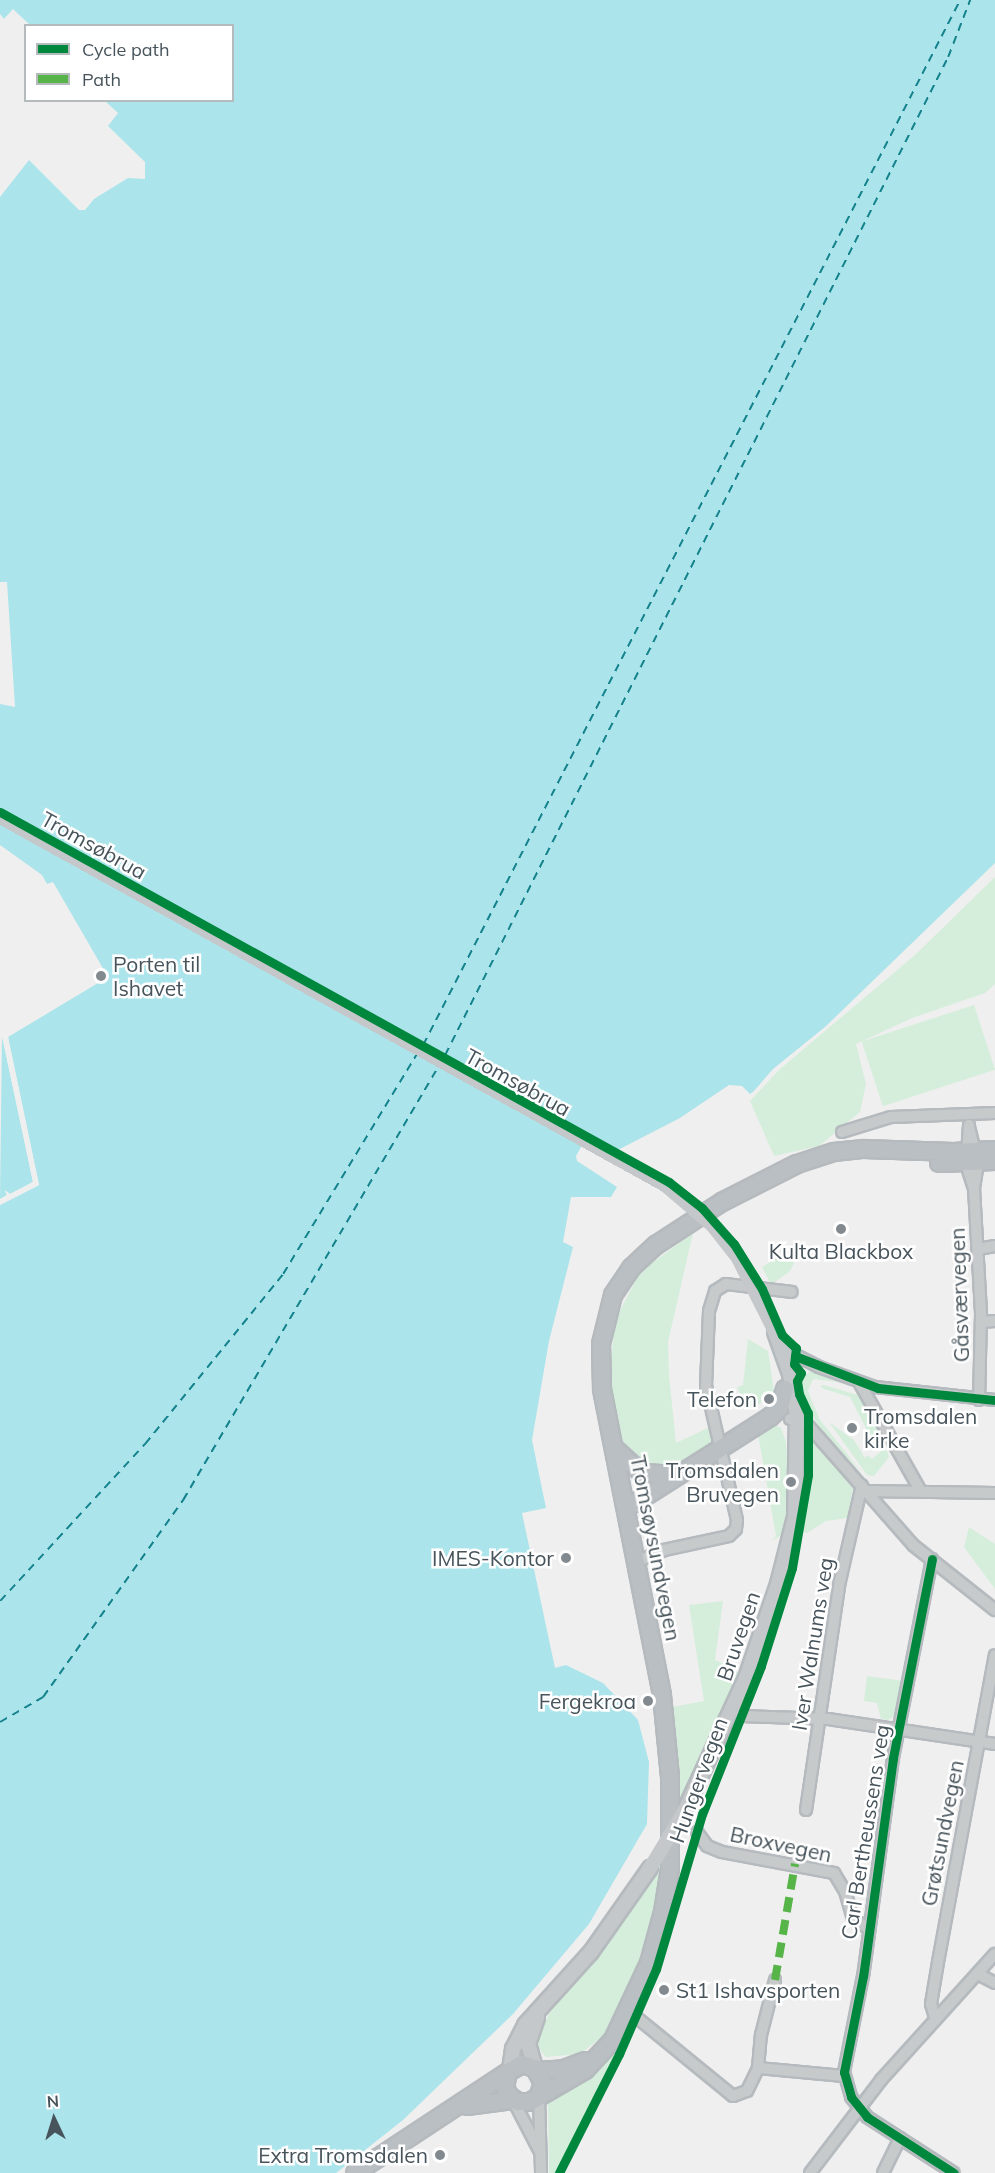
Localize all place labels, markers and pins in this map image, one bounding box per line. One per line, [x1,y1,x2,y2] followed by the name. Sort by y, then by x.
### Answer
[113,951,200,1001] place label: Porten til Ishavet
[94,969,108,983] marker: Porten til Ishavet
[834,1222,848,1236] marker: Kulta Blackbox
[769,1238,913,1264] place label: Kulta Blackbox
[687,1386,757,1412] place label: Telefon
[762,1392,776,1406] marker: Telefon
[864,1403,977,1453] place label: Tromsdalen kirke
[845,1421,859,1435] marker: Tromsdalen kirke
[666,1457,779,1507] place label: Tromsdalen Bruvegen
[784,1475,798,1489] marker: Tromsdalen Bruvegen
[432,1545,554,1571] place label: IMES-Kontor
[559,1551,573,1565] marker: IMES-Kontor
[539,1688,636,1714] place label: Fergekroa
[641,1694,655,1708] marker: Fergekroa
[676,1977,840,2003] place label: St1 Ishavsporten
[657,1983,671,1997] marker: St1 Ishavsporten
[258,2142,428,2168] place label: Extra Tromsdalen
[433,2148,447,2162] marker: Extra Tromsdalen

